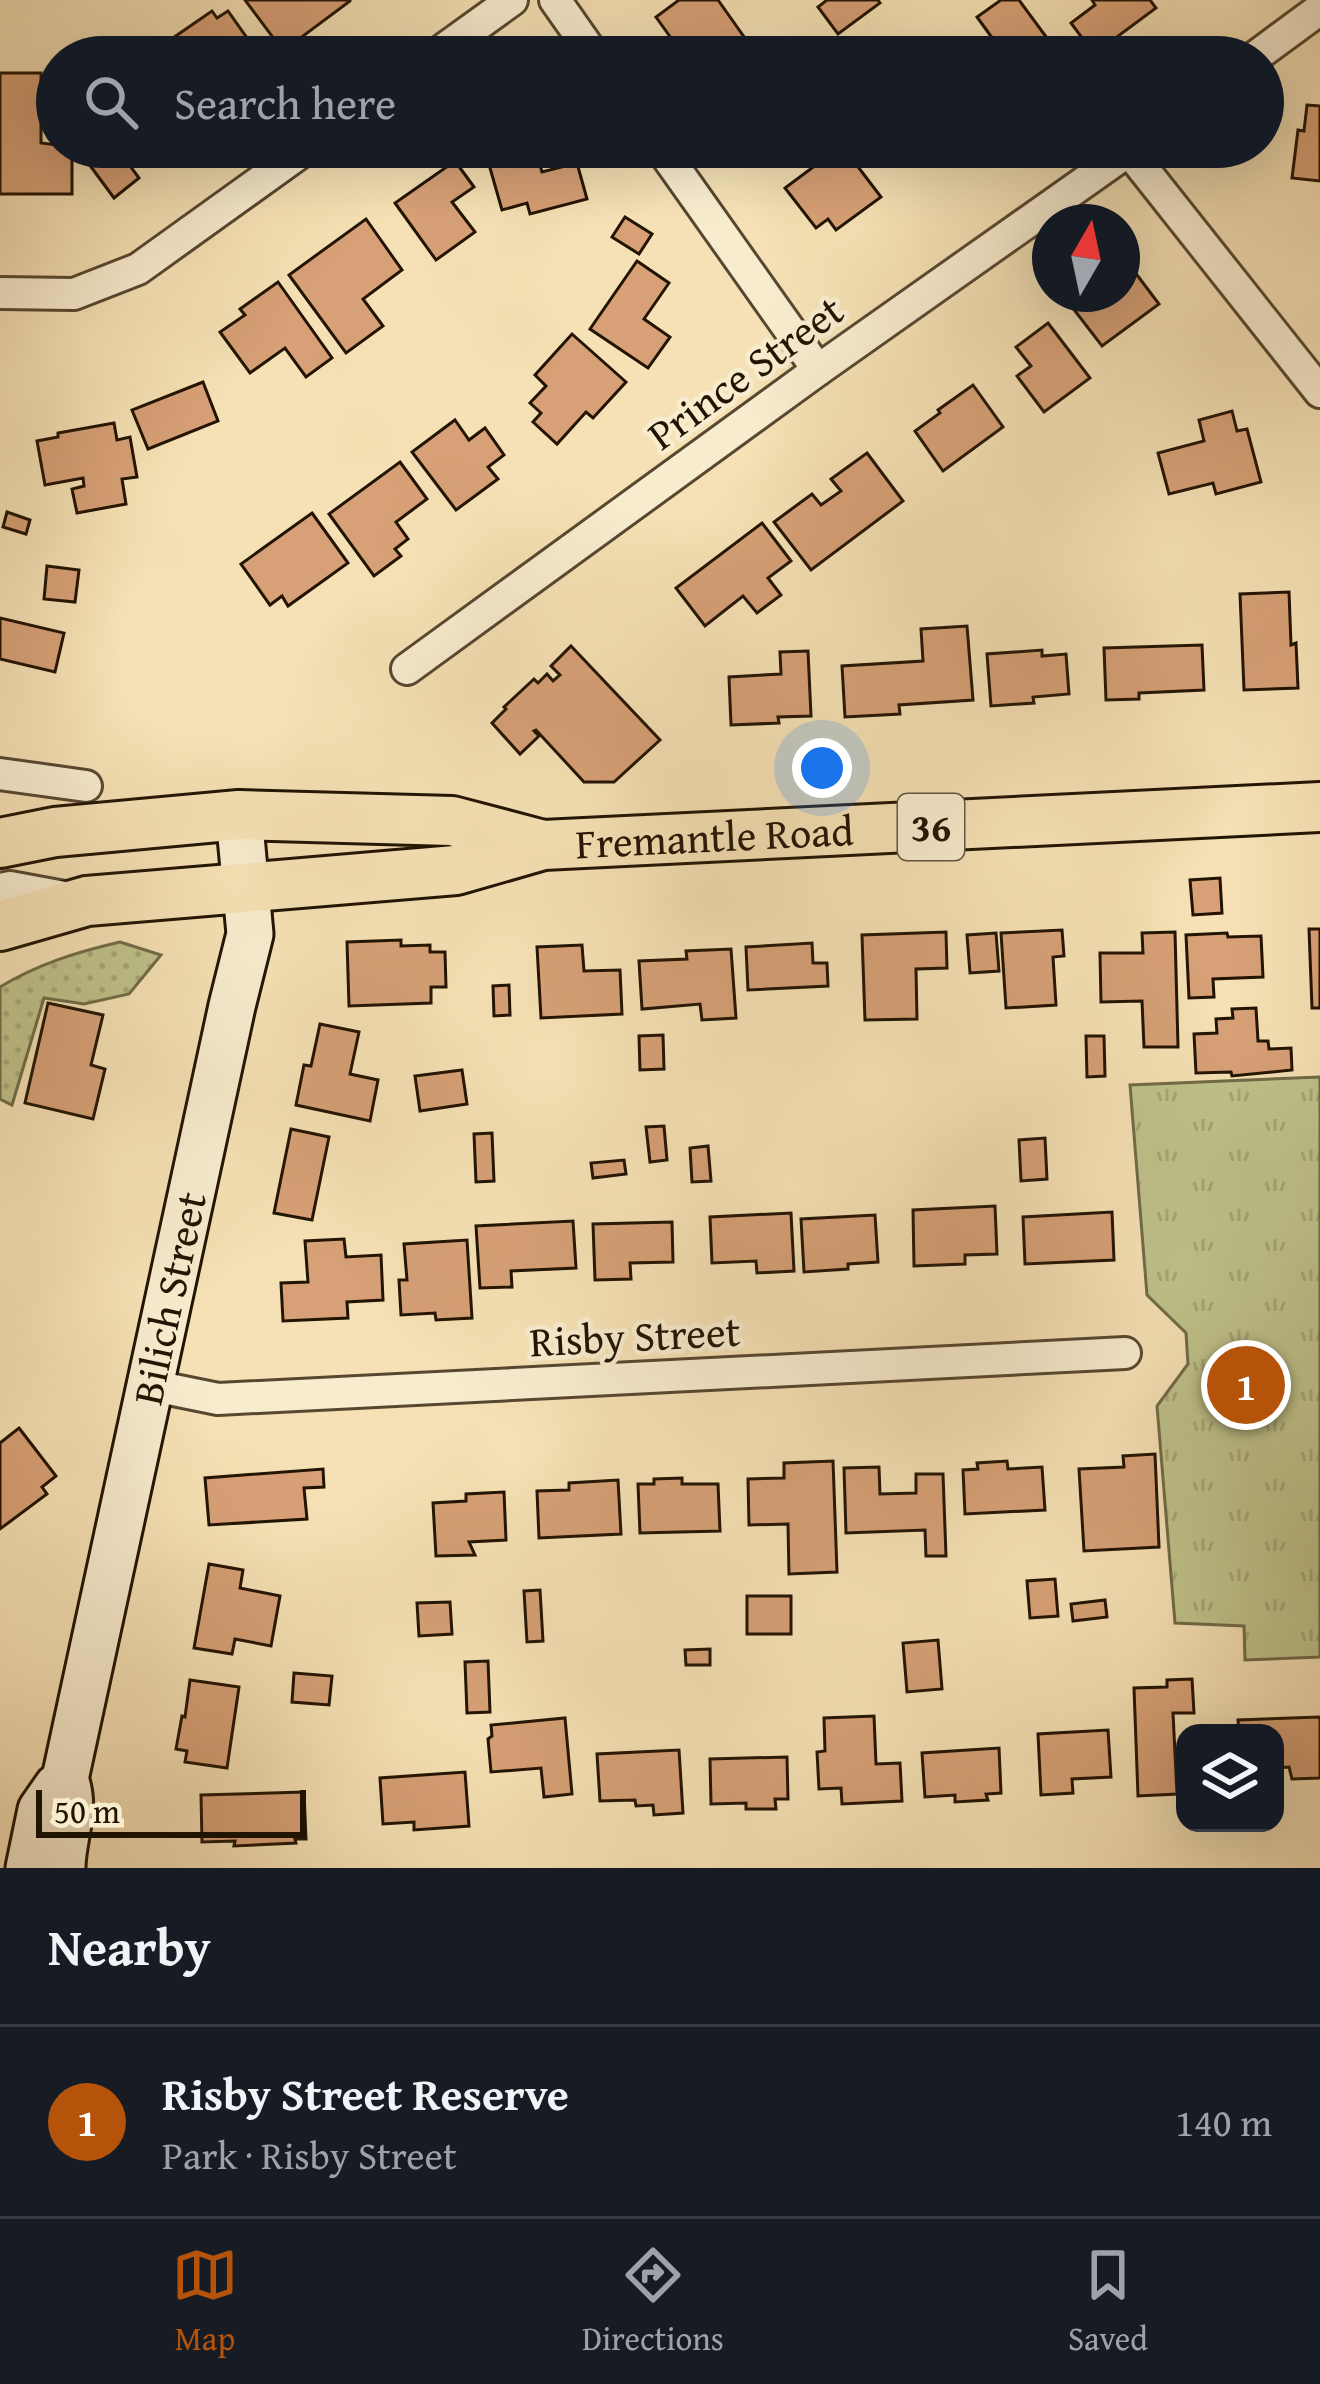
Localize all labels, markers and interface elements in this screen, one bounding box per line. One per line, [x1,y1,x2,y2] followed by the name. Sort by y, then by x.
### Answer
[36,36,1284,168] search box
[78,69,144,135] icon: search
[174,70,396,135] text: Search here
[1032,204,1140,312] north arrow
[634,279,855,464] street label: Prince Street
[792,738,852,798] your location
[898,794,964,860] road number: 36
[574,799,855,873] street label: Fremantle Road
[116,1186,221,1410] street label: Bilich Street
[528,1300,742,1371] street label: Risby Street
[1207,1340,1285,1430] pin: 1
[1176,1724,1284,1832] map controls
[1176,1724,1284,1832] button: layers
[36,1784,306,1837] scale bar
[54,1787,120,1835] text: 50 m
[48,1909,211,1984] text: Nearby
[162,2061,569,2126] text: Risby Street Reserve
[77,2093,97,2150] text: 1
[1175,2093,1272,2150] text: 140 m
[162,2126,457,2183] text: Park · Risby Street
[172,2242,238,2362] tab: Map
[582,2242,724,2362] tab: Directions
[1068,2242,1148,2362] tab: Saved

